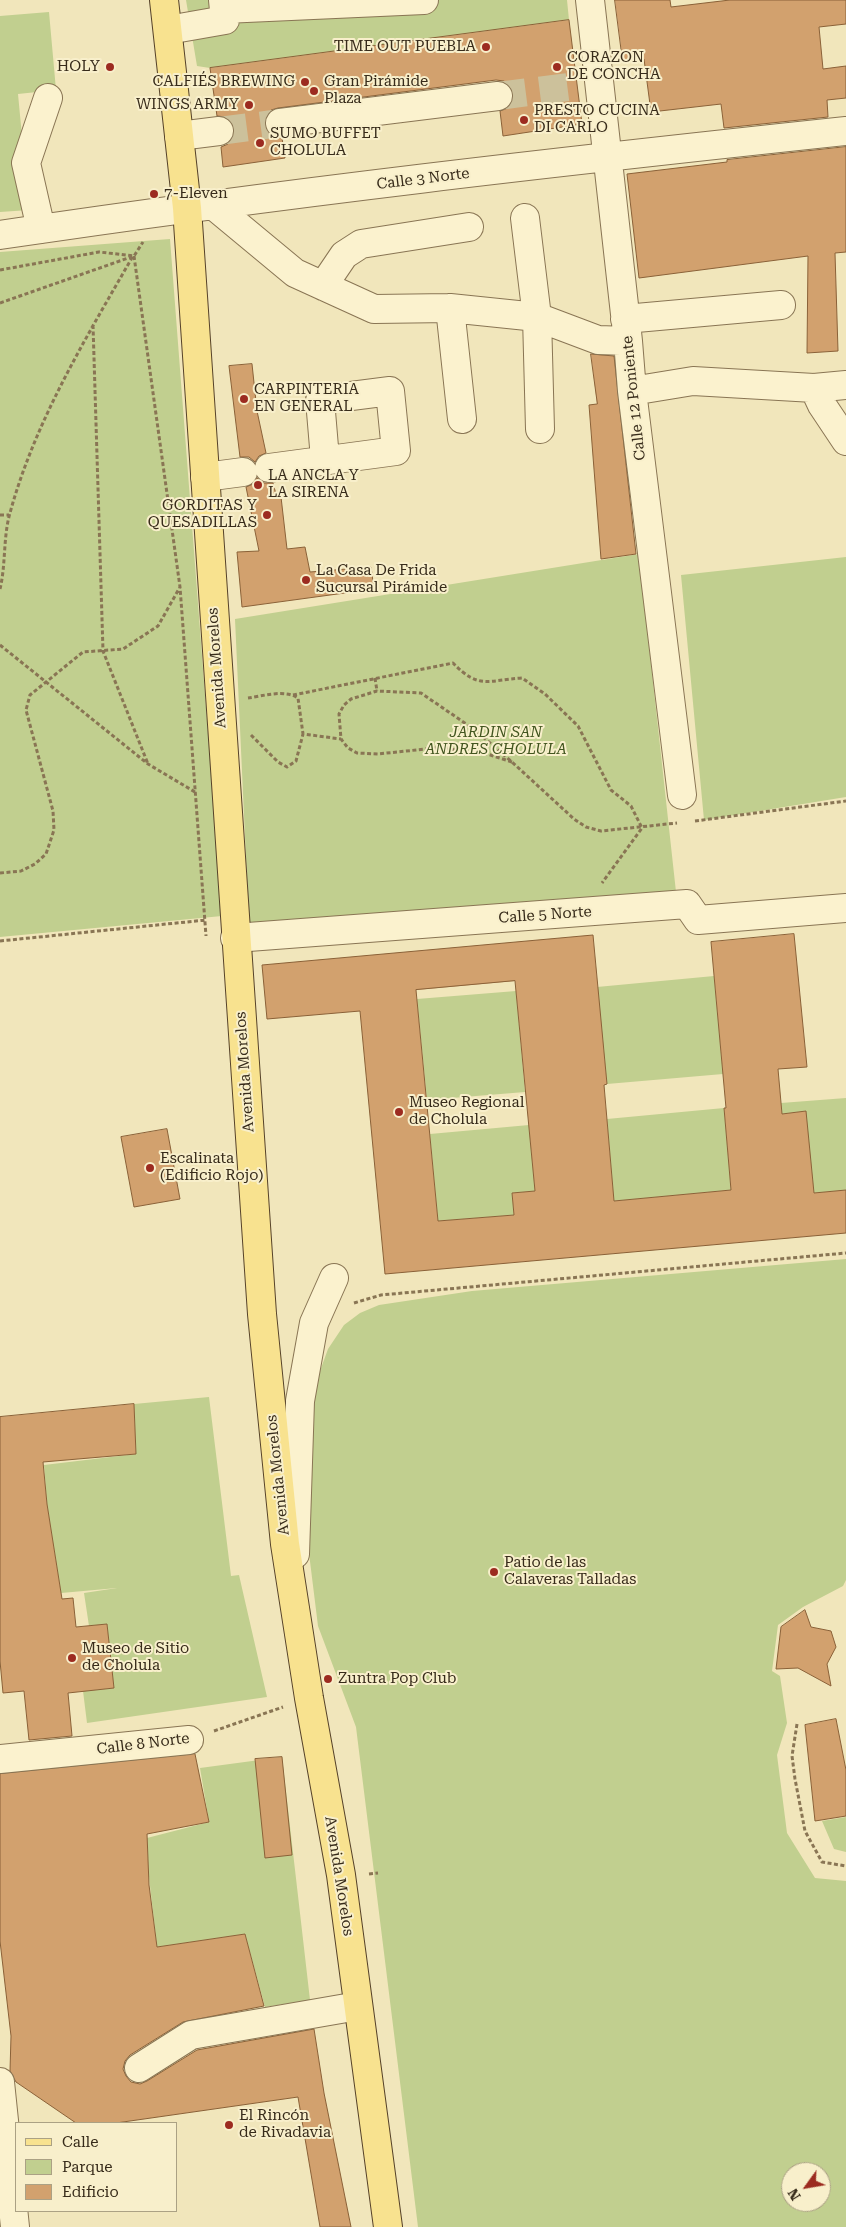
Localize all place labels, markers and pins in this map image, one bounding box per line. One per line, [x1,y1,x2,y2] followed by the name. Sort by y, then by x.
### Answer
[334,38,476,56] place label: TIME OUT PUEBLA
[480,41,492,53] marker: TIME OUT PUEBLA
[567,49,660,84] place label: CORAZON DE CONCHA
[57,58,100,76] place label: HOLY
[104,61,116,73] marker: HOLY
[551,61,563,73] marker: CORAZON DE CONCHA
[153,73,295,91] place label: CALFIE´S BREWING
[324,73,428,108] place label: Gran Pirámide Plaza
[299,76,311,88] marker: CALFIE´S BREWING
[308,85,320,97] marker: Gran Pirámide Plaza
[136,96,239,114] place label: WINGS ARMY
[243,99,255,111] marker: WINGS ARMY
[534,102,660,137] place label: PRESTO CUCINA DI CARLO
[518,114,530,126] marker: PRESTO CUCINA DI CARLO
[270,125,381,160] place label: SUMO BUFFET CHOLULA
[254,137,266,149] marker: SUMO BUFFET CHOLULA
[164,185,228,203] place label: 7-Eleven
[148,188,160,200] marker: 7-Eleven
[254,381,359,416] place label: CARPINTERIA EN GENERAL
[238,393,250,405] marker: CARPINTERIA EN GENERAL
[268,467,359,502] place label: LA ANCLA Y LA SIRENA
[252,479,264,491] marker: LA ANCLA Y LA SIRENA
[148,497,257,532] place label: GORDITAS Y QUESADILLAS
[261,509,273,521] marker: GORDITAS Y QUESADILLAS
[316,562,447,597] place label: La Casa De Frida Sucursal Pirámide
[300,574,312,586] marker: La Casa De Frida Sucursal Pirámide
[409,1094,524,1129] place label: Museo Regional de Cholula
[393,1106,405,1118] marker: Museo Regional de Cholula
[160,1150,263,1185] place label: Escalinata (Edificio Rojo)
[144,1162,156,1174] marker: Escalinata (Edificio Rojo)
[504,1554,636,1589] place label: Patio de las Calaveras Talladas
[488,1566,500,1578] marker: Patio de las Calaveras Talladas
[82,1640,189,1675] place label: Museo de Sitio de Cholula
[66,1652,78,1664] marker: Museo de Sitio de Cholula
[338,1670,456,1688] place label: Zuntra Pop Club
[322,1673,334,1685] marker: Zuntra Pop Club
[239,2107,331,2142] place label: El Rincón de Rivadavia
[223,2119,235,2131] marker: El Rincón de Rivadavia

